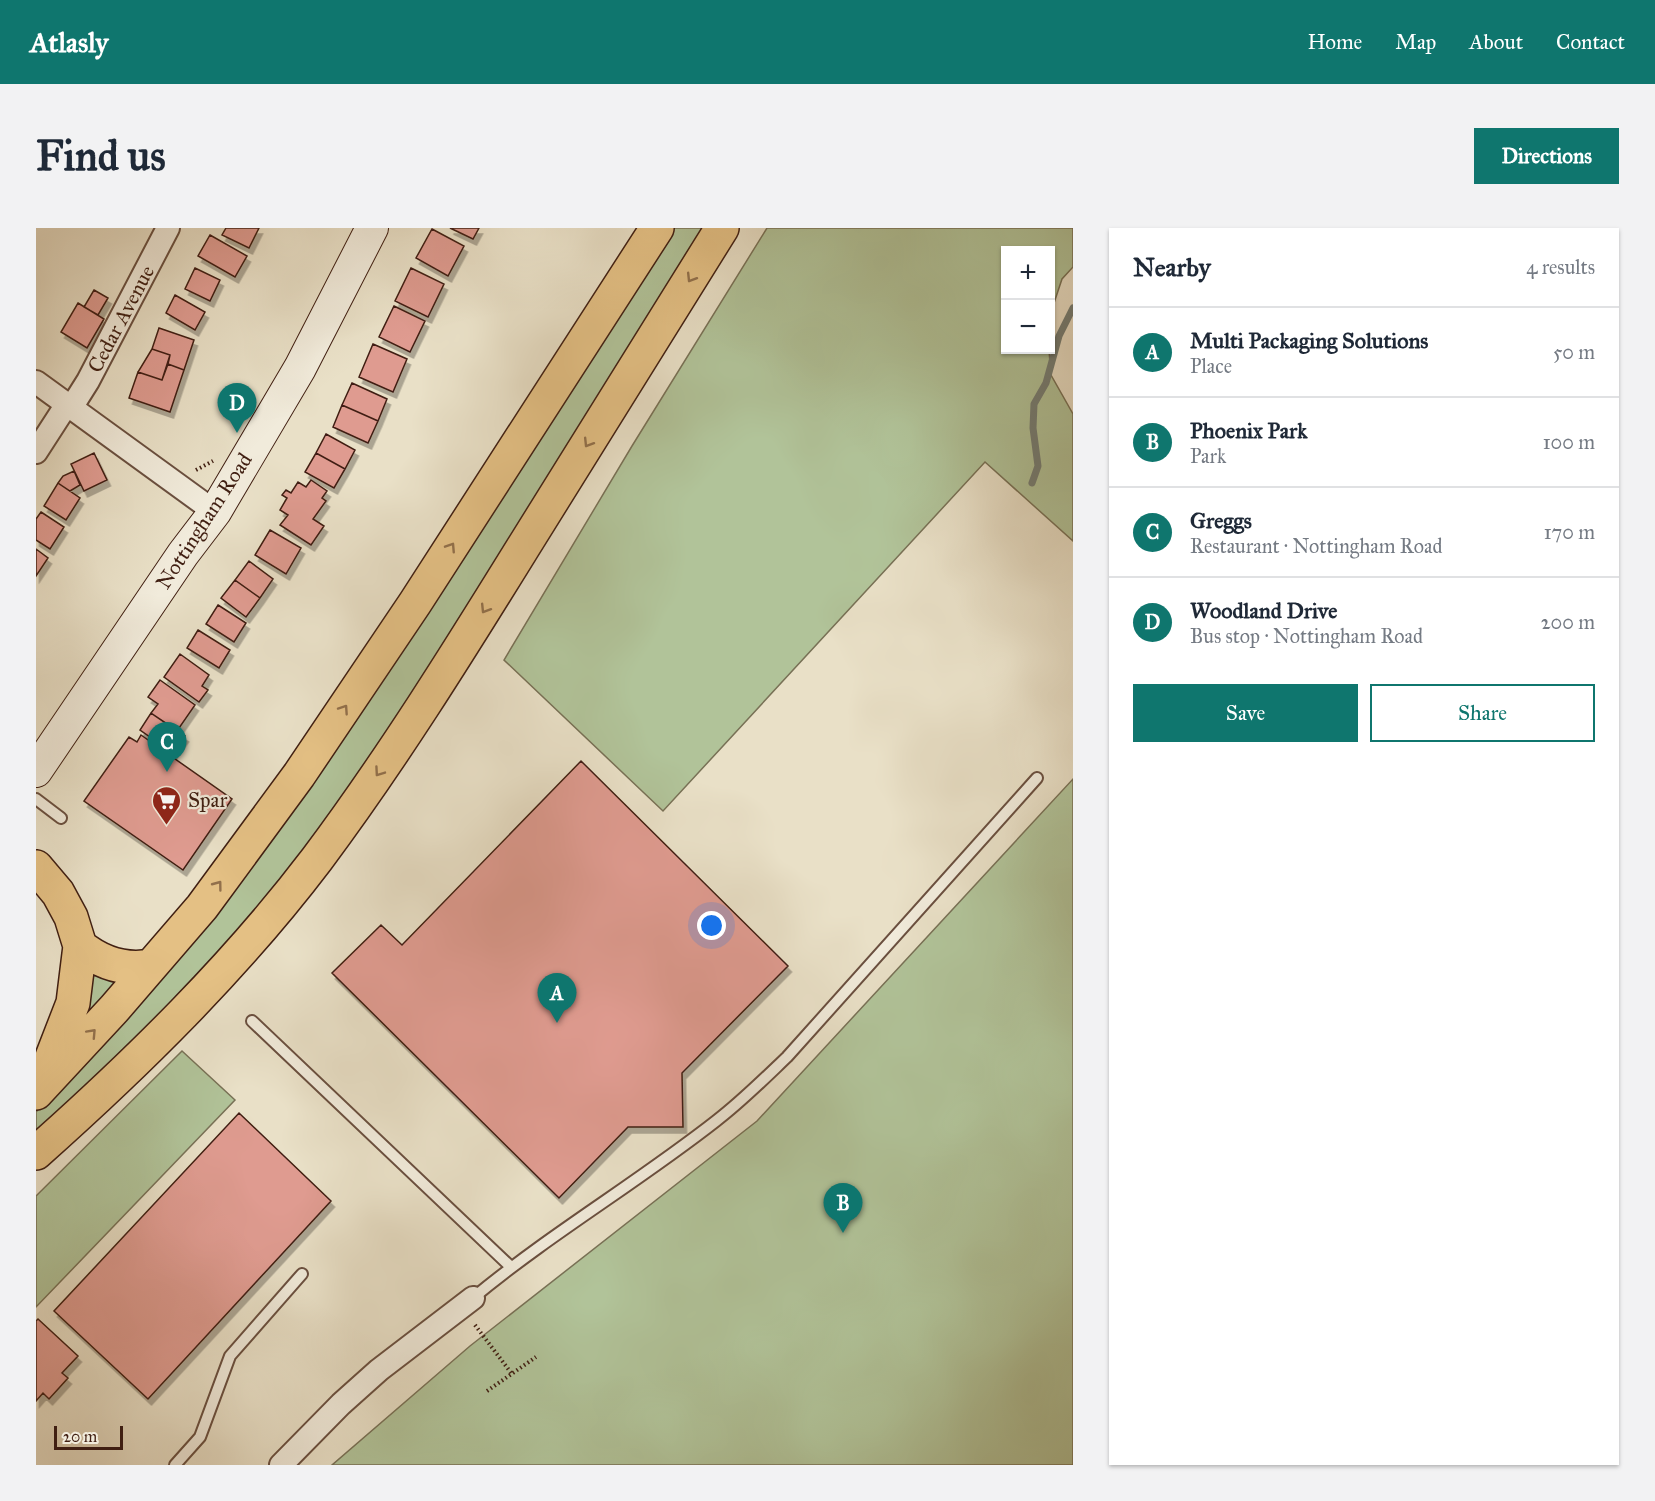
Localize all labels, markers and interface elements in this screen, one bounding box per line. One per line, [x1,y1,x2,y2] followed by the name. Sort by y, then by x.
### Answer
[30,25,108,60] text: Atlasly
[1307,29,1362,55] text: Home
[1395,29,1436,55] text: Map
[1469,29,1523,55] text: About
[1556,29,1625,55] text: Contact
[1474,128,1619,184] button: Directions
[36,130,166,182] text: Find us
[1001,246,1055,354] map controls
[1001,246,1055,300] button: +
[1133,251,1211,283] text: Nearby
[1526,255,1595,279] text: 4 results
[82,261,160,377] street label: Cedar Avenue
[687,272,699,282] one-way arrow
[1001,300,1055,354] button: −
[1190,327,1428,354] text: Multi Packaging Solutions
[1146,340,1159,364] text: A
[1553,340,1595,364] text: 50 m
[1190,354,1232,378] text: Place
[218,384,256,433] pin: D
[1190,417,1307,444] text: Phoenix Park
[1146,430,1159,454] text: B
[1543,430,1595,454] text: 100 m
[584,437,596,447] one-way arrow
[1190,444,1226,468] text: Park
[150,448,258,594] street label: Nottingham Road
[1190,507,1252,534] text: Greggs
[1146,520,1159,544] text: C
[1544,520,1595,544] text: 170 m
[1190,534,1442,558] text: Restaurant · Nottingham Road
[444,542,455,553] one-way arrow
[1190,597,1337,624] text: Woodland Drive
[481,603,493,613] one-way arrow
[1145,610,1160,634] text: D
[1541,610,1595,634] text: 200 m
[1190,624,1423,648] text: Bus stop · Nottingham Road
[1133,684,1358,742] button: Save
[1370,684,1595,742] button: Share
[337,705,348,716] one-way arrow
[148,722,186,772] pin: C
[375,766,386,777] one-way arrow
[151,784,183,826] supermarket icon: Spar
[188,787,227,813] place label: Spar
[211,880,222,891] one-way arrow
[697,911,726,940] your location
[538,974,576,1023] pin: A
[84,1029,95,1040] one-way arrow
[824,1184,862,1233] pin: B
[54,1423,123,1450] scale bar
[63,1427,97,1446] text: 20 m

